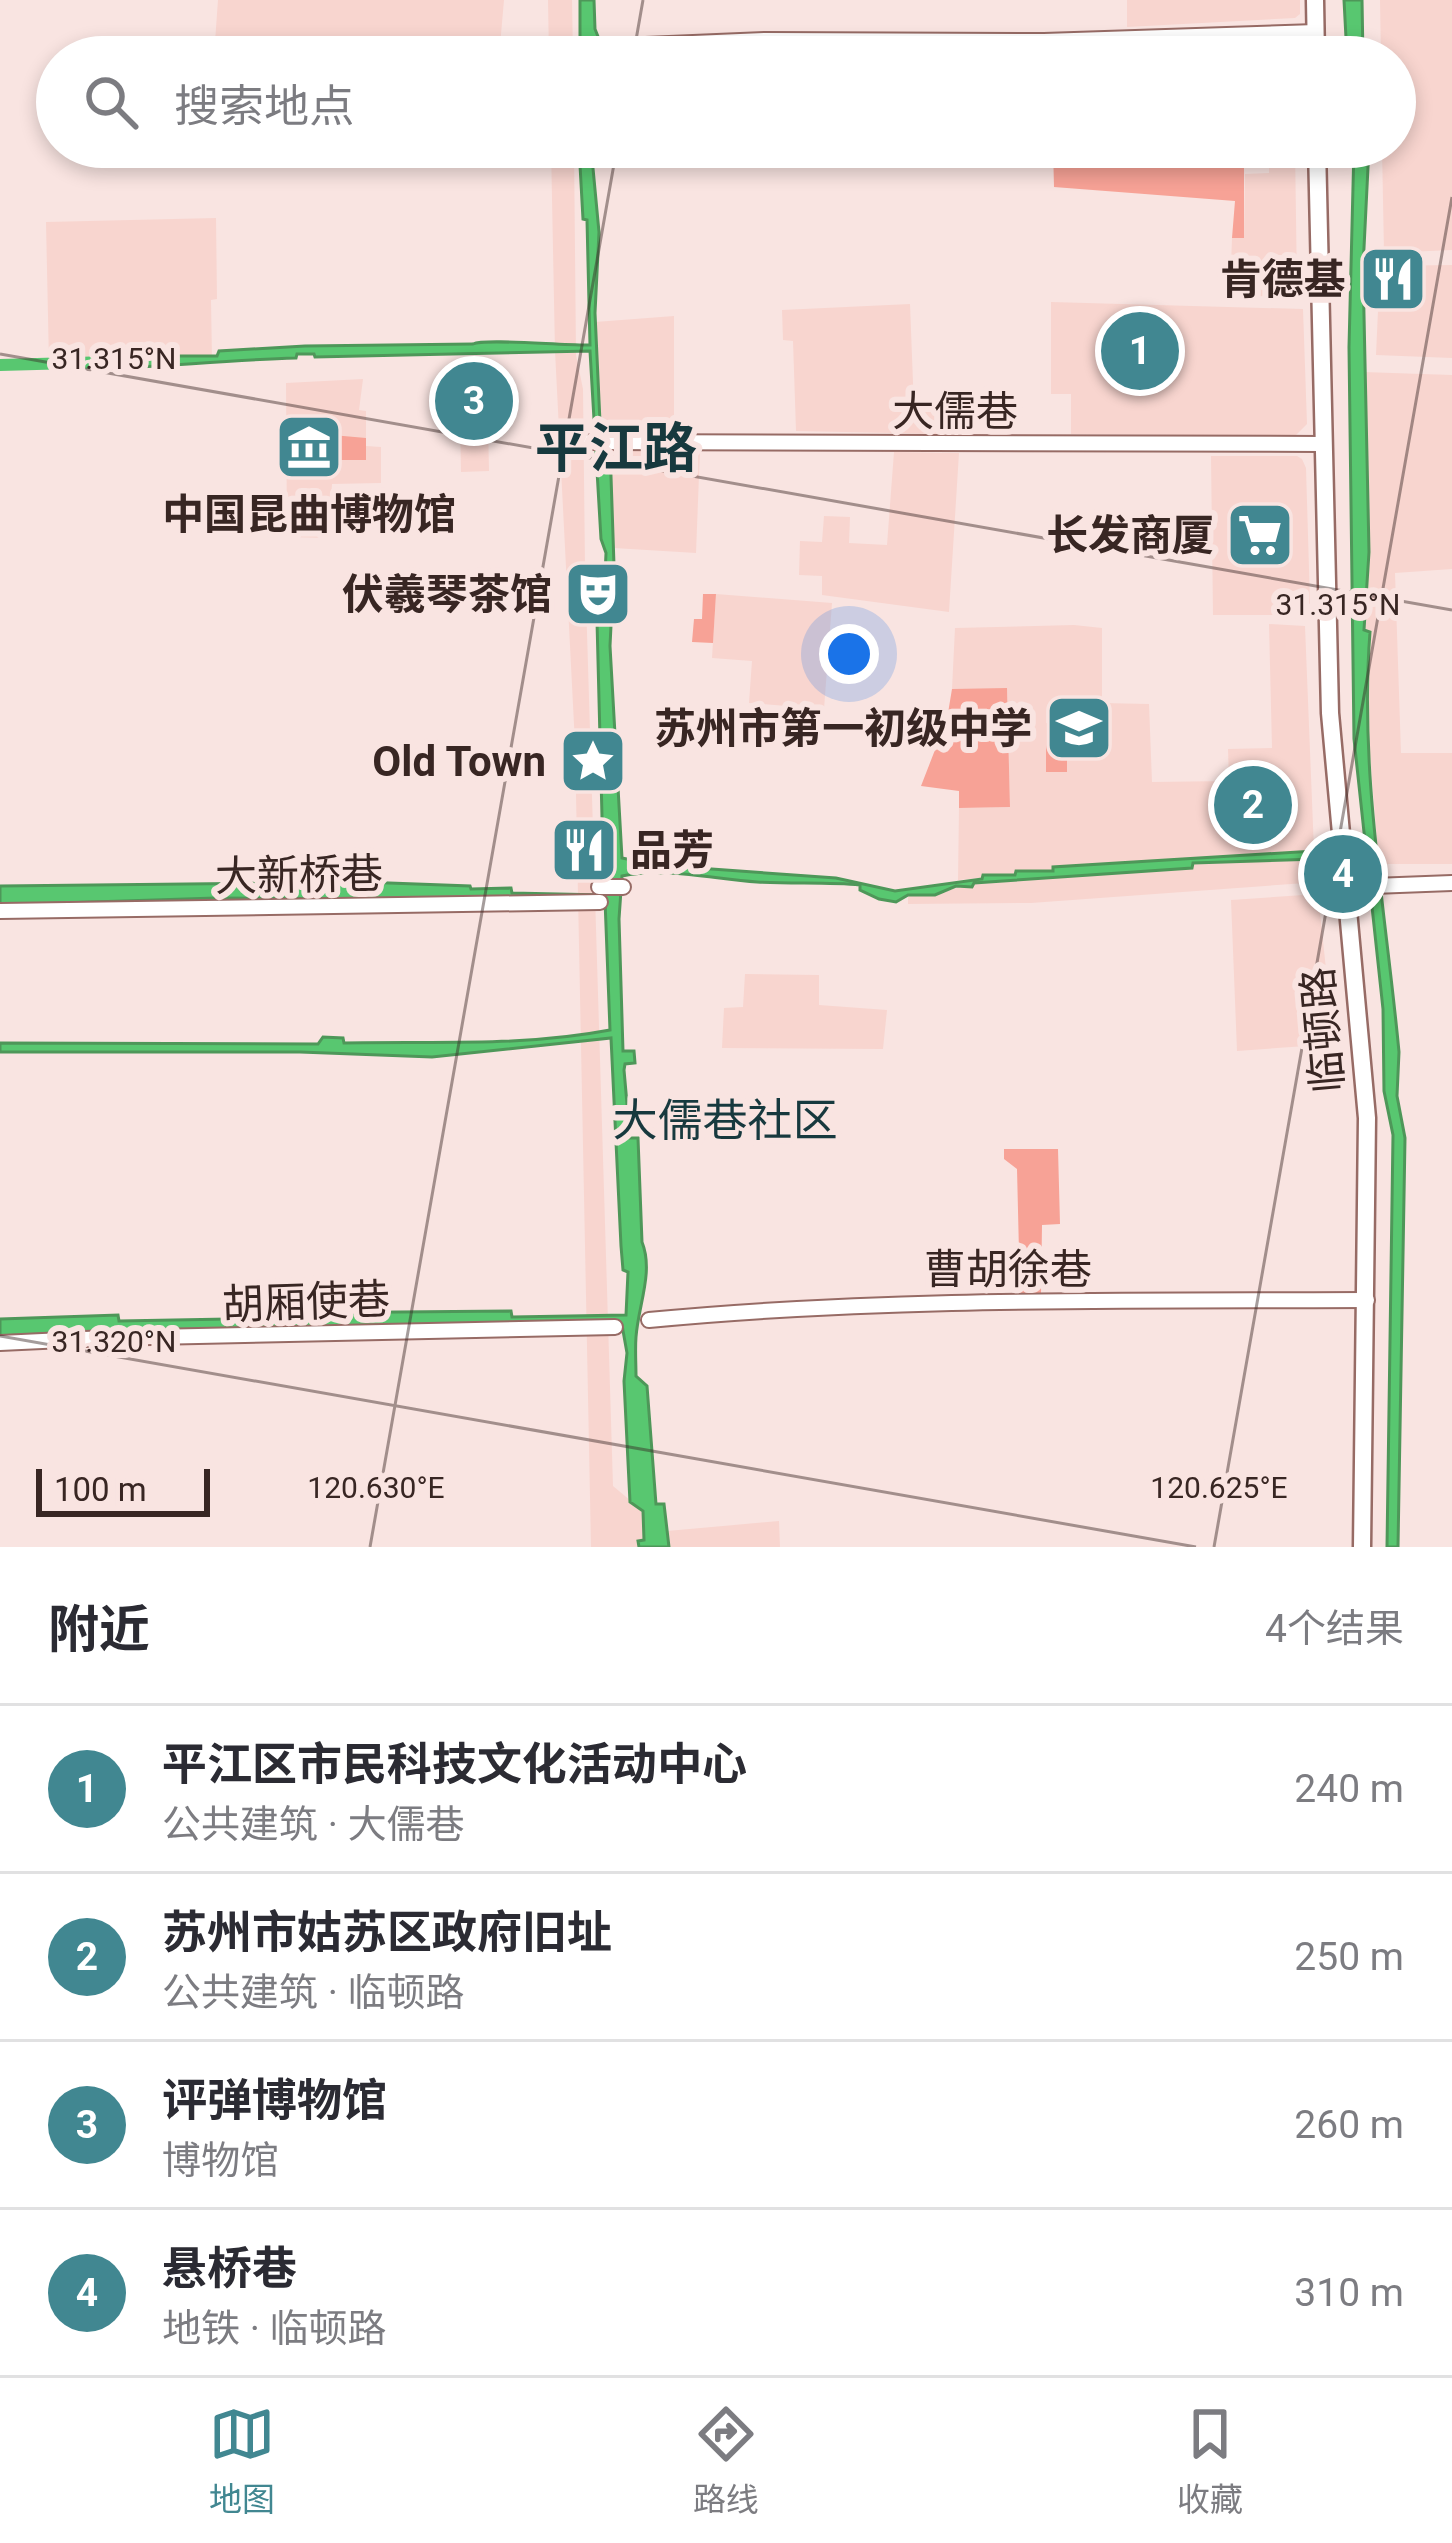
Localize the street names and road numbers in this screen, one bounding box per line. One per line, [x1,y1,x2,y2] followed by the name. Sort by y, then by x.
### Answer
[892,387,1018,436] street label: 大儒巷
[215,849,383,901] street label: 大新桥巷
[1293,965,1353,1095] street label: 临顿路
[924,1245,1092,1294] street label: 曹胡徐巷
[221,1275,391,1329] street label: 胡厢使巷

